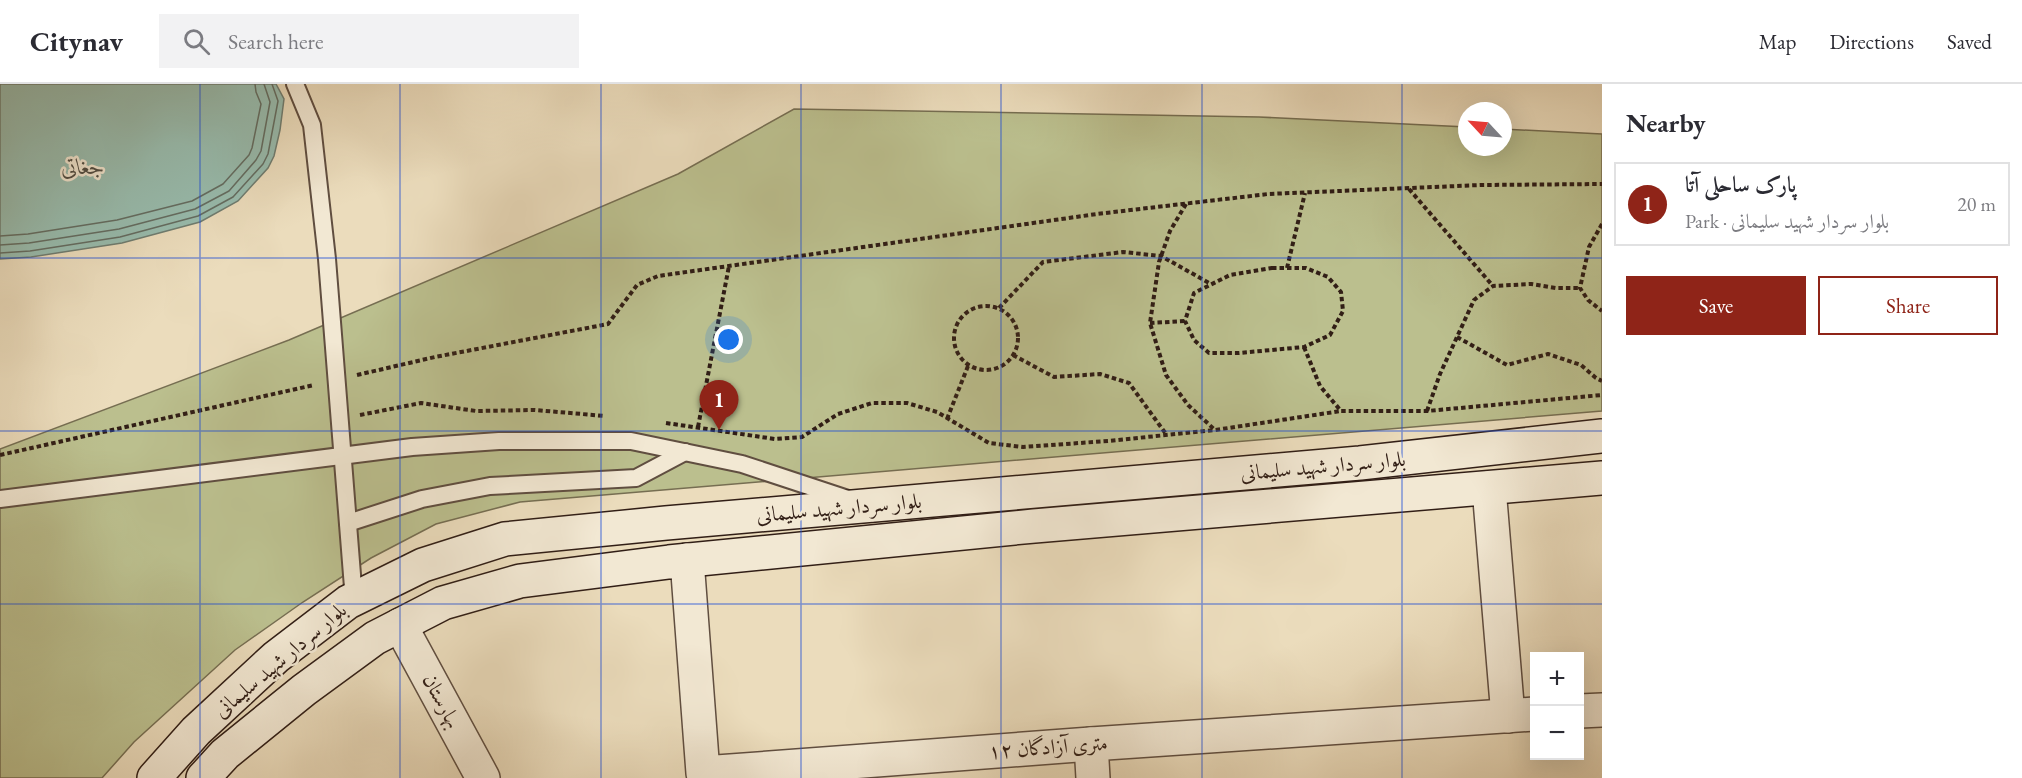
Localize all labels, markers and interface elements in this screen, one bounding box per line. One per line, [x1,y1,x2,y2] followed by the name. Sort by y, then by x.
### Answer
[159,14,579,68] search box
[30,23,123,59] text: Citynav
[180,25,213,58] icon: search
[228,27,324,56] text: Search here
[1759,28,1796,55] text: Map
[1829,28,1914,55] text: Directions
[1947,28,1992,55] text: Saved
[1458,102,1512,156] north arrow
[1626,106,1706,140] text: Nearby
[61,152,105,181] water label: جغاتی
[1685,170,1796,199] text: پارک ساحلی آتا
[1642,191,1653,217] text: 1
[1957,191,1996,217] text: 20 m
[1685,208,1889,234] text: Park · بلوار سردار شهید سلیمانی
[1626,276,1806,335] button: Save
[1818,276,1998,335] button: Share
[714,325,743,354] your location
[700,380,738,430] pin: 1
[1239,445,1407,487] street label: بلوار سردار شهید سلیمانی
[755,487,923,529] street label: بلوار سردار شهید سلیمانی
[207,596,353,724] street label: بلوار سردار شهید سلیمانی
[1530,652,1584,760] map controls
[1530,652,1584,706] button: +
[416,669,468,733] street label: بهارستان
[1530,706,1584,760] button: −
[987,729,1109,764] street label: ۱۲ متری آزادگان

